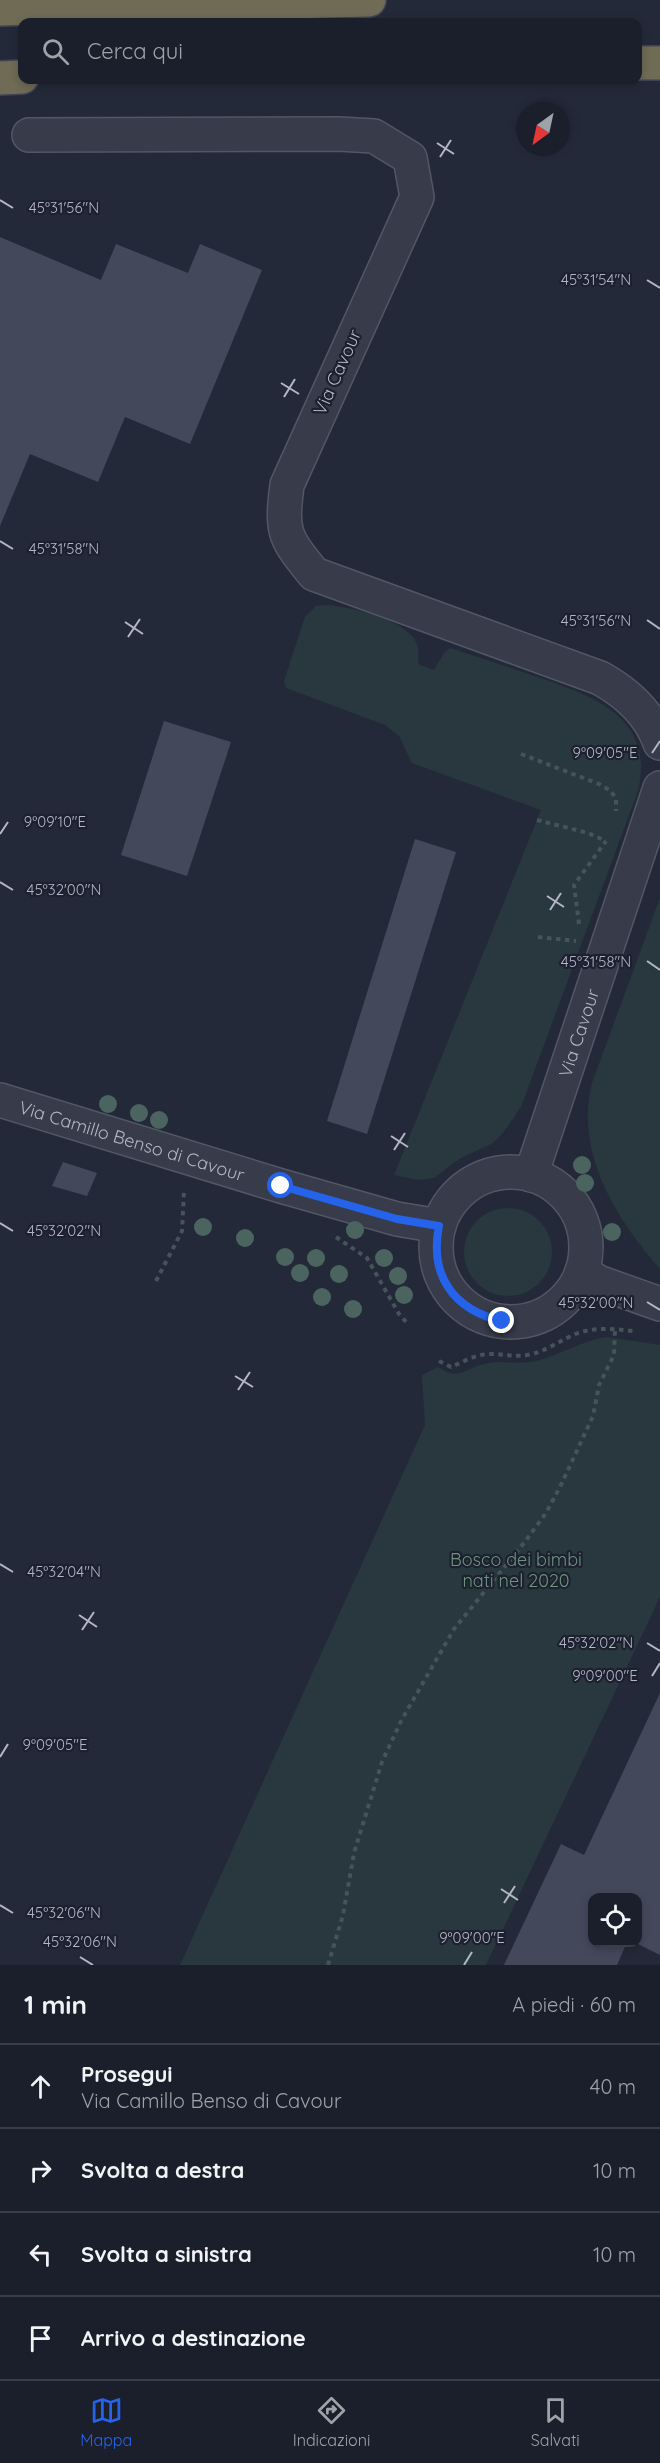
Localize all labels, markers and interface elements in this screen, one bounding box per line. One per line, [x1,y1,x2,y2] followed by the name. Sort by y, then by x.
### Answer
[18,18,642,84] search box
[39,35,72,68] icon: search
[87,37,183,65] text: Cerca qui
[516,102,570,156] north arrow
[29,198,99,217] text: 45°31'56"N
[561,270,631,289] text: 45°31'54"N
[308,325,366,419] street label: Via Cavour
[29,539,99,558] text: 45°31'58"N
[561,611,631,630] text: 45°31'56"N
[573,743,637,762] text: 9°09'05"E
[24,812,86,831] text: 9°09'10"E
[27,880,101,899] text: 45°32'00"N
[561,952,631,971] text: 45°31'58"N
[553,986,604,1080] street label: Via Cavour
[16,1095,248,1186] street label: Via Camillo Benso di Cavour
[267,1172,293,1198] route start
[27,1221,101,1240] text: 45°32'02"N
[559,1293,633,1312] text: 45°32'00"N
[488,1307,514,1333] route end
[450,1548,582,1592] park label: Bosco dei bimbi nati nel 2020
[27,1562,101,1581] text: 45°32'04"N
[559,1633,633,1652] text: 45°32'02"N
[572,1666,638,1685] text: 9°09'00"E
[23,1735,87,1754] text: 9°09'05"E
[588,1893,642,1947] map controls
[588,1893,642,1947] button: locate
[27,1903,101,1922] text: 45°32'06"N
[439,1928,505,1947] text: 9°09'00"E
[43,1932,117,1951] text: 45°32'06"N
[24,1988,87,2021] text: 1 min
[512,1992,636,2017] text: A piedi · 60 m
[81,2060,173,2088] text: Prosegui
[24,2070,57,2103] icon: ahead
[590,2074,636,2099] text: 40 m
[81,2088,342,2113] text: Via Camillo Benso di Cavour
[24,2154,57,2187] icon: right
[81,2156,244,2184] text: Svolta a destra
[593,2158,636,2183] text: 10 m
[24,2238,57,2271] icon: left
[81,2240,252,2268] text: Svolta a sinistra
[593,2242,636,2267] text: 10 m
[24,2322,57,2355] icon: arrive
[81,2324,306,2352] text: Arrivo a destinazione
[80,2394,132,2450] tab: Mappa
[293,2394,370,2450] tab: Indicazioni
[531,2394,580,2450] tab: Salvati

